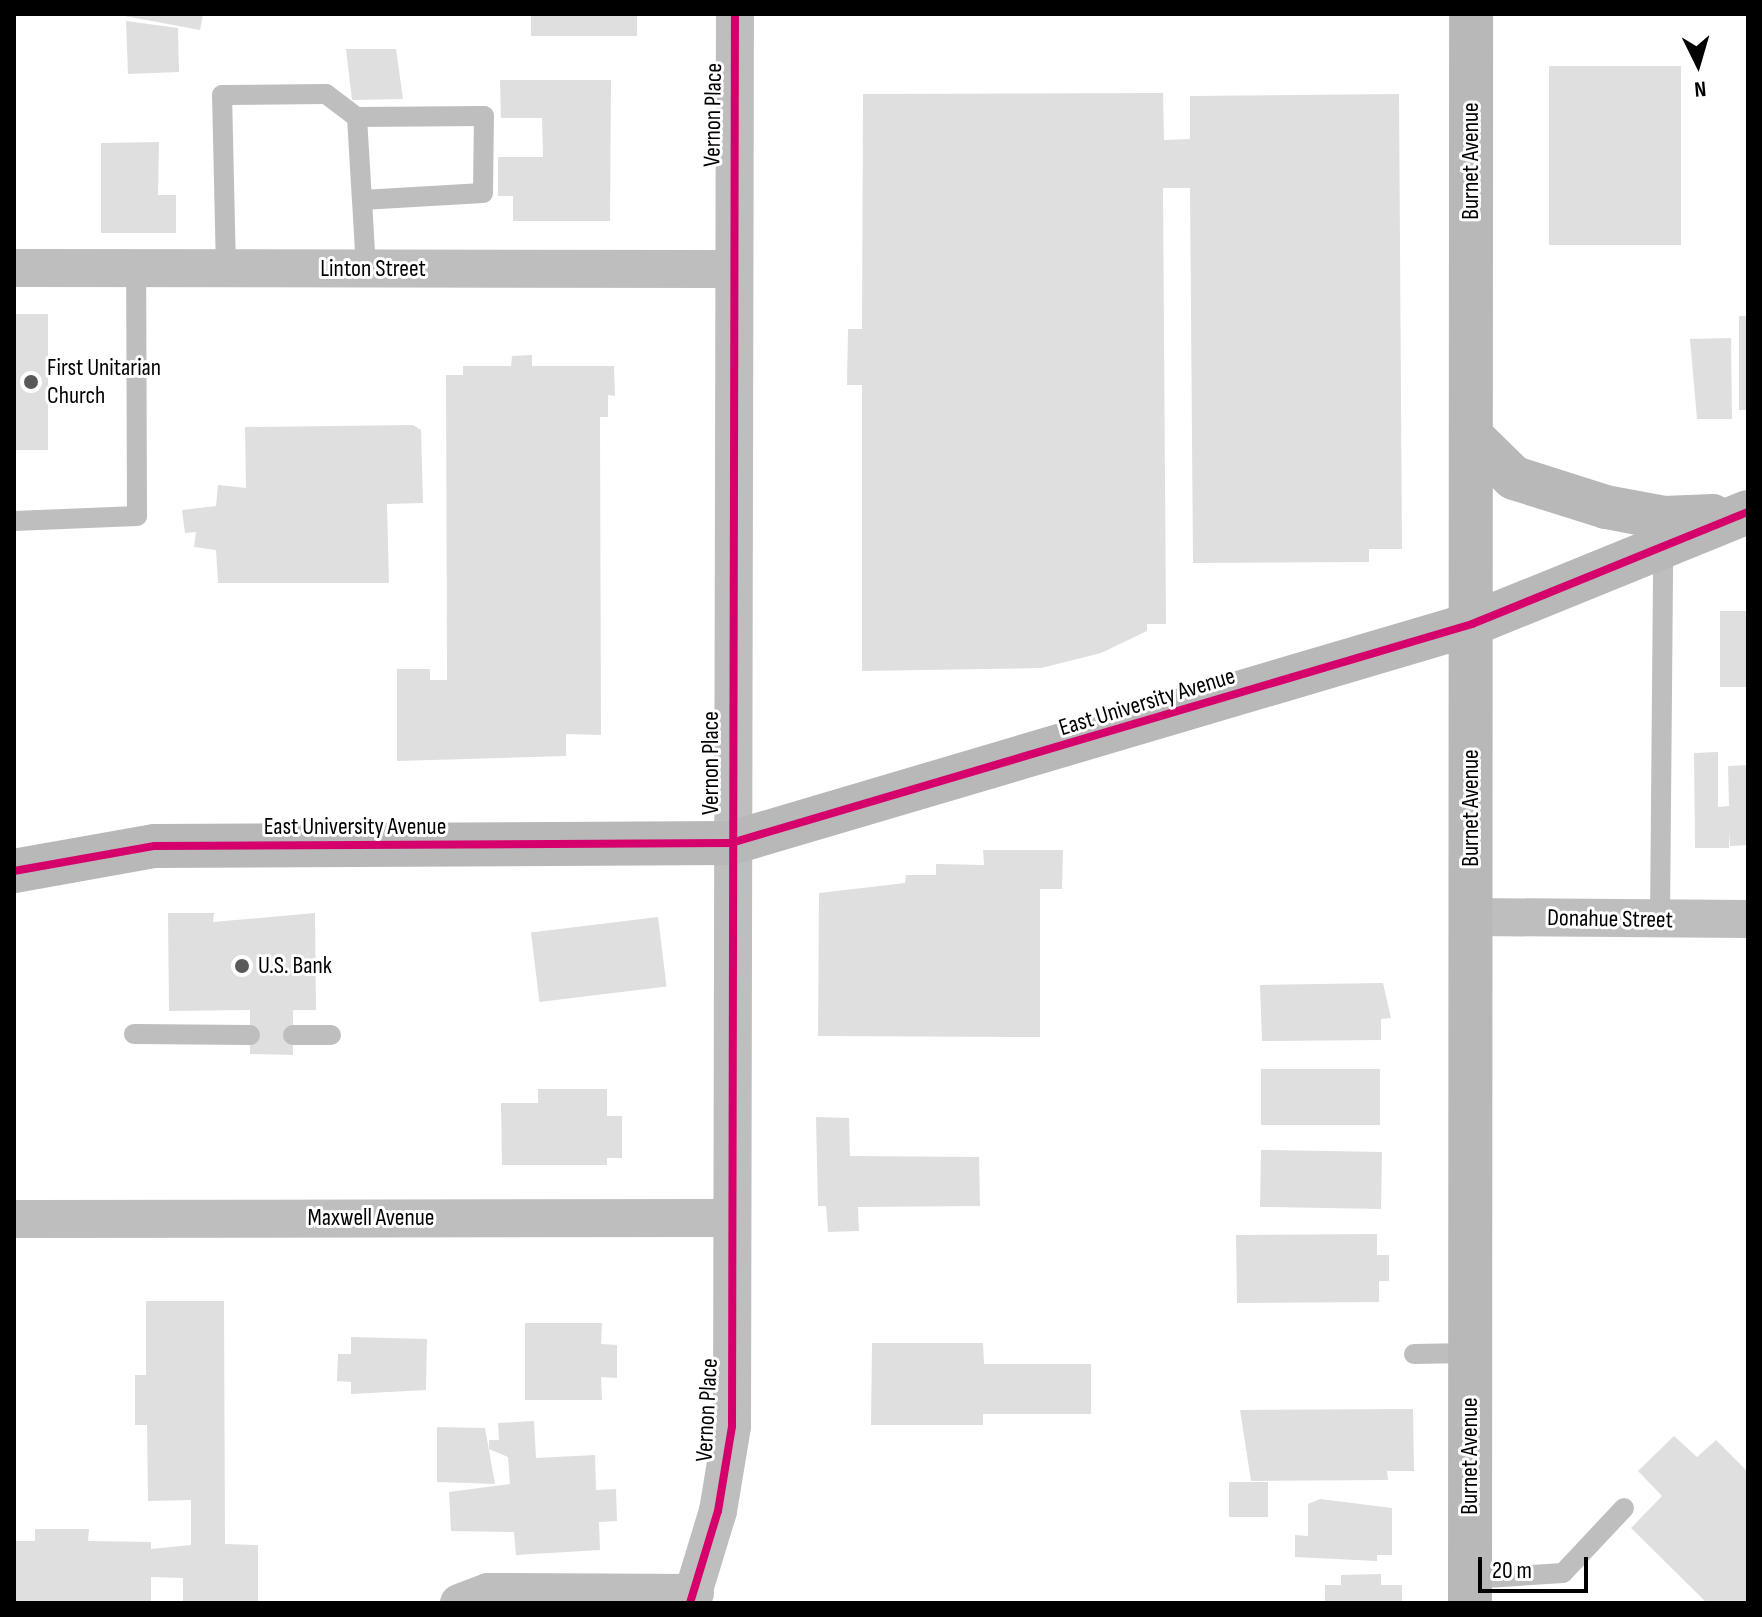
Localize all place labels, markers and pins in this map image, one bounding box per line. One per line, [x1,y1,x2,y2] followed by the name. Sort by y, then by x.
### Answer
[47,354,161,410] place label: First Unitarian Church
[22,373,40,391] marker: First Unitarian Church
[258,952,332,980] place label: U.S. Bank
[233,957,251,975] marker: U.S. Bank

